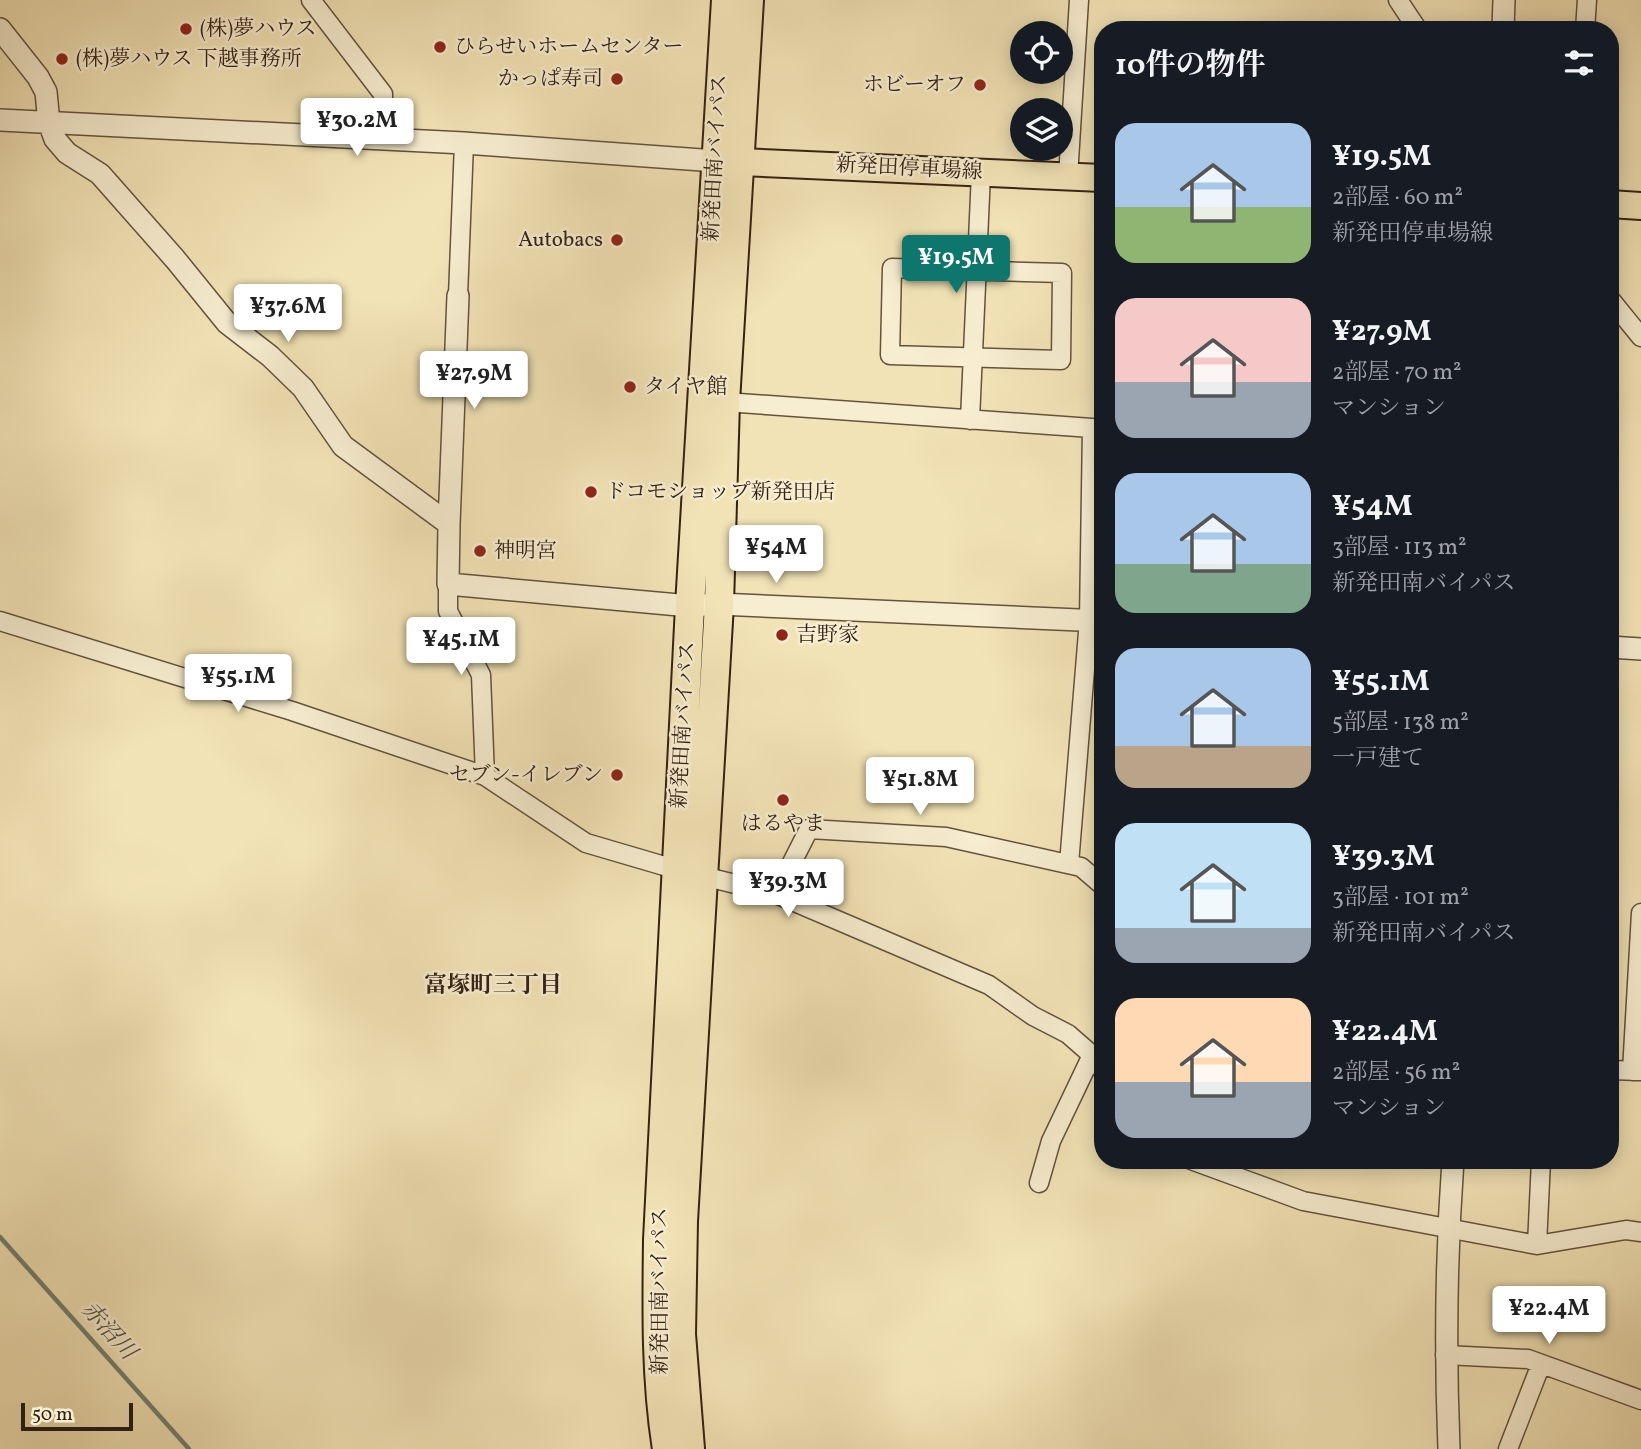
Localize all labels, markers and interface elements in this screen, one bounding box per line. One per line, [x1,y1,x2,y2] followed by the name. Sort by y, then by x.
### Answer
[200,15,317,44] place label: (株)夢ハウス
[178,21,194,37] marker: (株)夢ハウス
[1010,21,1073,161] map controls
[1010,21,1073,84] button: locate
[454,33,684,62] place label: ひらせいホームセンター
[432,39,448,55] marker: ひらせいホームセンター
[1560,44,1598,82] icon: filters
[76,45,302,74] place label: (株)夢ハウス 下越事務所
[1115,45,1266,87] text: 10件の物件
[54,51,70,67] marker: (株)夢ハウス 下越事務所
[498,65,603,94] place label: かっぱ寿司
[609,71,625,87] marker: かっぱ寿司
[863,71,966,100] place label: ホビーオフ
[697,74,735,242] street label: 新発田南バイパス
[972,77,988,93] marker: ホビーオフ
[1010,98,1073,161] button: layers
[300,99,414,158] pin: ¥30.2M
[317,105,397,137] text: ¥30.2M
[1332,136,1431,178] text: ¥19.5M
[835,151,983,187] street label: 新発田停車場線
[1171,151,1255,235] icon: home
[1332,182,1463,214] text: 2部屋 · 60 m²
[1332,218,1493,250] text: 新発田停車場線
[518,226,603,255] place label: Autobacs
[609,232,625,248] marker: Autobacs
[899,236,1013,295] pin: ¥19.5M
[918,242,994,274] text: ¥19.5M
[231,284,345,344] pin: ¥37.6M
[250,291,326,323] text: ¥37.6M
[1332,311,1432,353] text: ¥27.9M
[1171,326,1255,410] icon: home
[417,352,531,411] pin: ¥27.9M
[1332,357,1462,389] text: 2部屋 · 70 m²
[436,358,512,390] text: ¥27.9M
[644,373,728,402] place label: タイヤ館
[622,379,638,395] marker: タイヤ館
[1332,393,1446,425] text: マンション
[605,478,835,507] place label: ドコモショップ新発田店
[583,484,599,500] marker: ドコモショップ新発田店
[1332,486,1413,528] text: ¥54M
[1171,501,1255,585] icon: home
[735,526,817,585] pin: ¥54M
[745,532,807,564] text: ¥54M
[1332,532,1467,564] text: 3部屋 · 113 m²
[494,537,557,566] place label: 神明宮
[472,543,488,559] marker: 神明宮
[1332,568,1516,600] text: 新発田南バイパス
[404,618,518,677] pin: ¥45.1M
[796,621,859,650] place label: 吉野家
[422,624,500,656] text: ¥45.1M
[774,627,790,643] marker: 吉野家
[665,641,703,809] street label: 新発田南バイパス
[181,654,295,714] pin: ¥55.1M
[201,661,275,693] text: ¥55.1M
[1332,661,1429,703] text: ¥55.1M
[1171,676,1255,760] icon: home
[1332,707,1469,739] text: 5部屋 · 138 m²
[1332,743,1424,775] text: 一戸建て
[863,758,977,817] pin: ¥51.8M
[449,761,603,790] place label: セブン-イレブン
[882,764,958,796] text: ¥51.8M
[609,767,625,783] marker: セブン-イレブン
[775,792,791,808] marker: はるやま
[741,810,825,839] place label: はるやま
[1332,836,1435,878] text: ¥39.3M
[1171,851,1255,935] icon: home
[731,860,845,919] pin: ¥39.3M
[749,866,827,898] text: ¥39.3M
[1332,882,1469,914] text: 3部屋 · 101 m²
[1332,918,1516,950] text: 新発田南バイパス
[424,970,562,1002] district label: 富塚町三丁目
[1332,1011,1438,1053] text: ¥22.4M
[1171,1026,1255,1110] icon: home
[1332,1057,1460,1089] text: 2部屋 · 56 m²
[1332,1093,1446,1125] text: マンション
[646,1207,675,1375] street label: 新発田南バイパス
[1492,1286,1606,1346] pin: ¥22.4M
[1508,1293,1590,1325] text: ¥22.4M
[73,1295,145,1370] water label: 赤沼川
[21,1400,133,1432] scale bar
[32,1402,73,1428] text: 50 m

